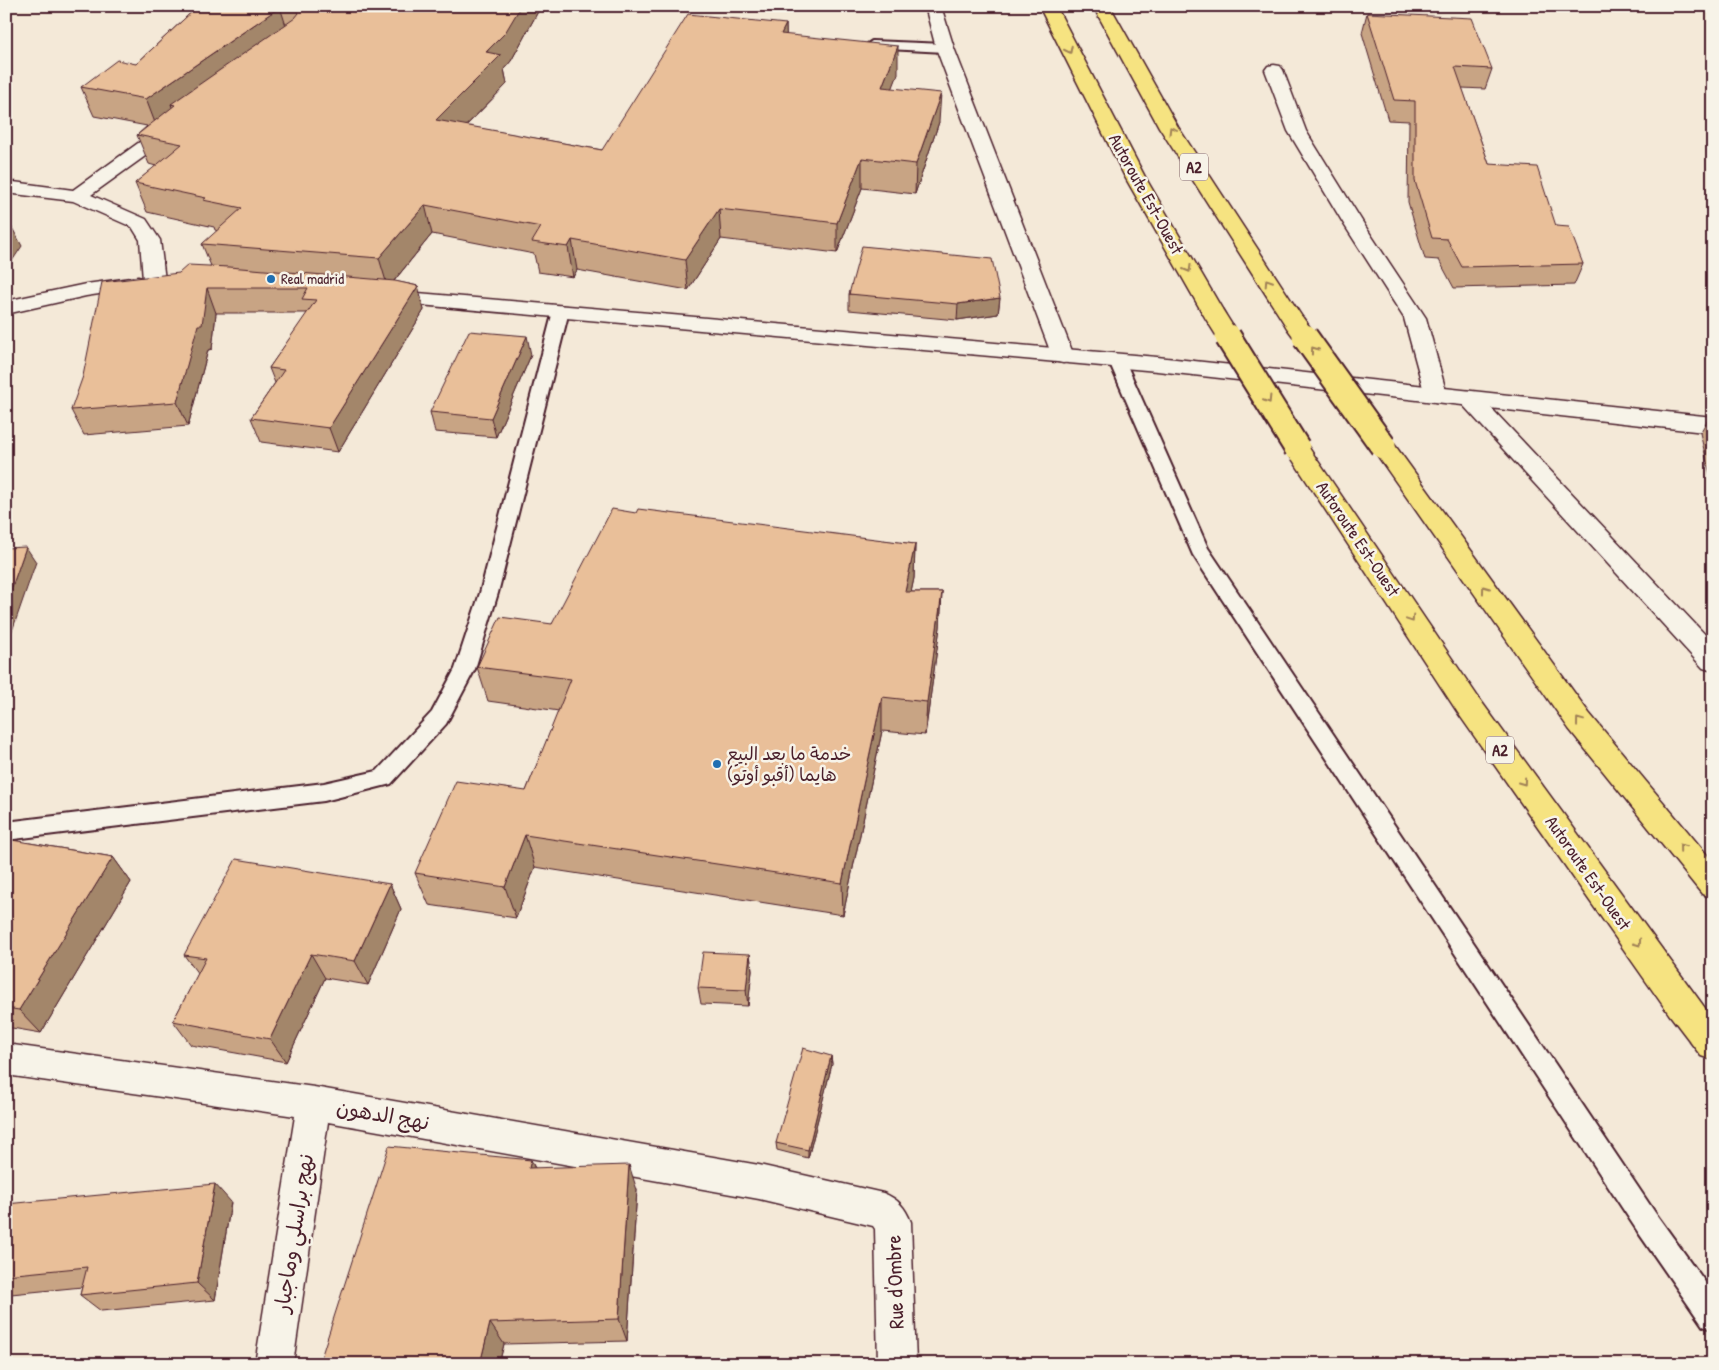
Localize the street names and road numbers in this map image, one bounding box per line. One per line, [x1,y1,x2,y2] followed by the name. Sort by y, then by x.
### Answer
[1103,129,1190,259] street label: Autoroute Est-Ouest
[1180,154,1208,180] road number: A2
[1311,476,1407,602] street label: Autoroute Est-Ouest
[1486,736,1514,764] road number: A2
[1540,811,1638,935] street label: Autoroute Est-Ouest
[334,1092,432,1137] street label: نهج الدهون
[266,1152,325,1317] street label: نهج براسلي وماجبار
[878,1235,911,1329] street label: Rue d'Ombre

